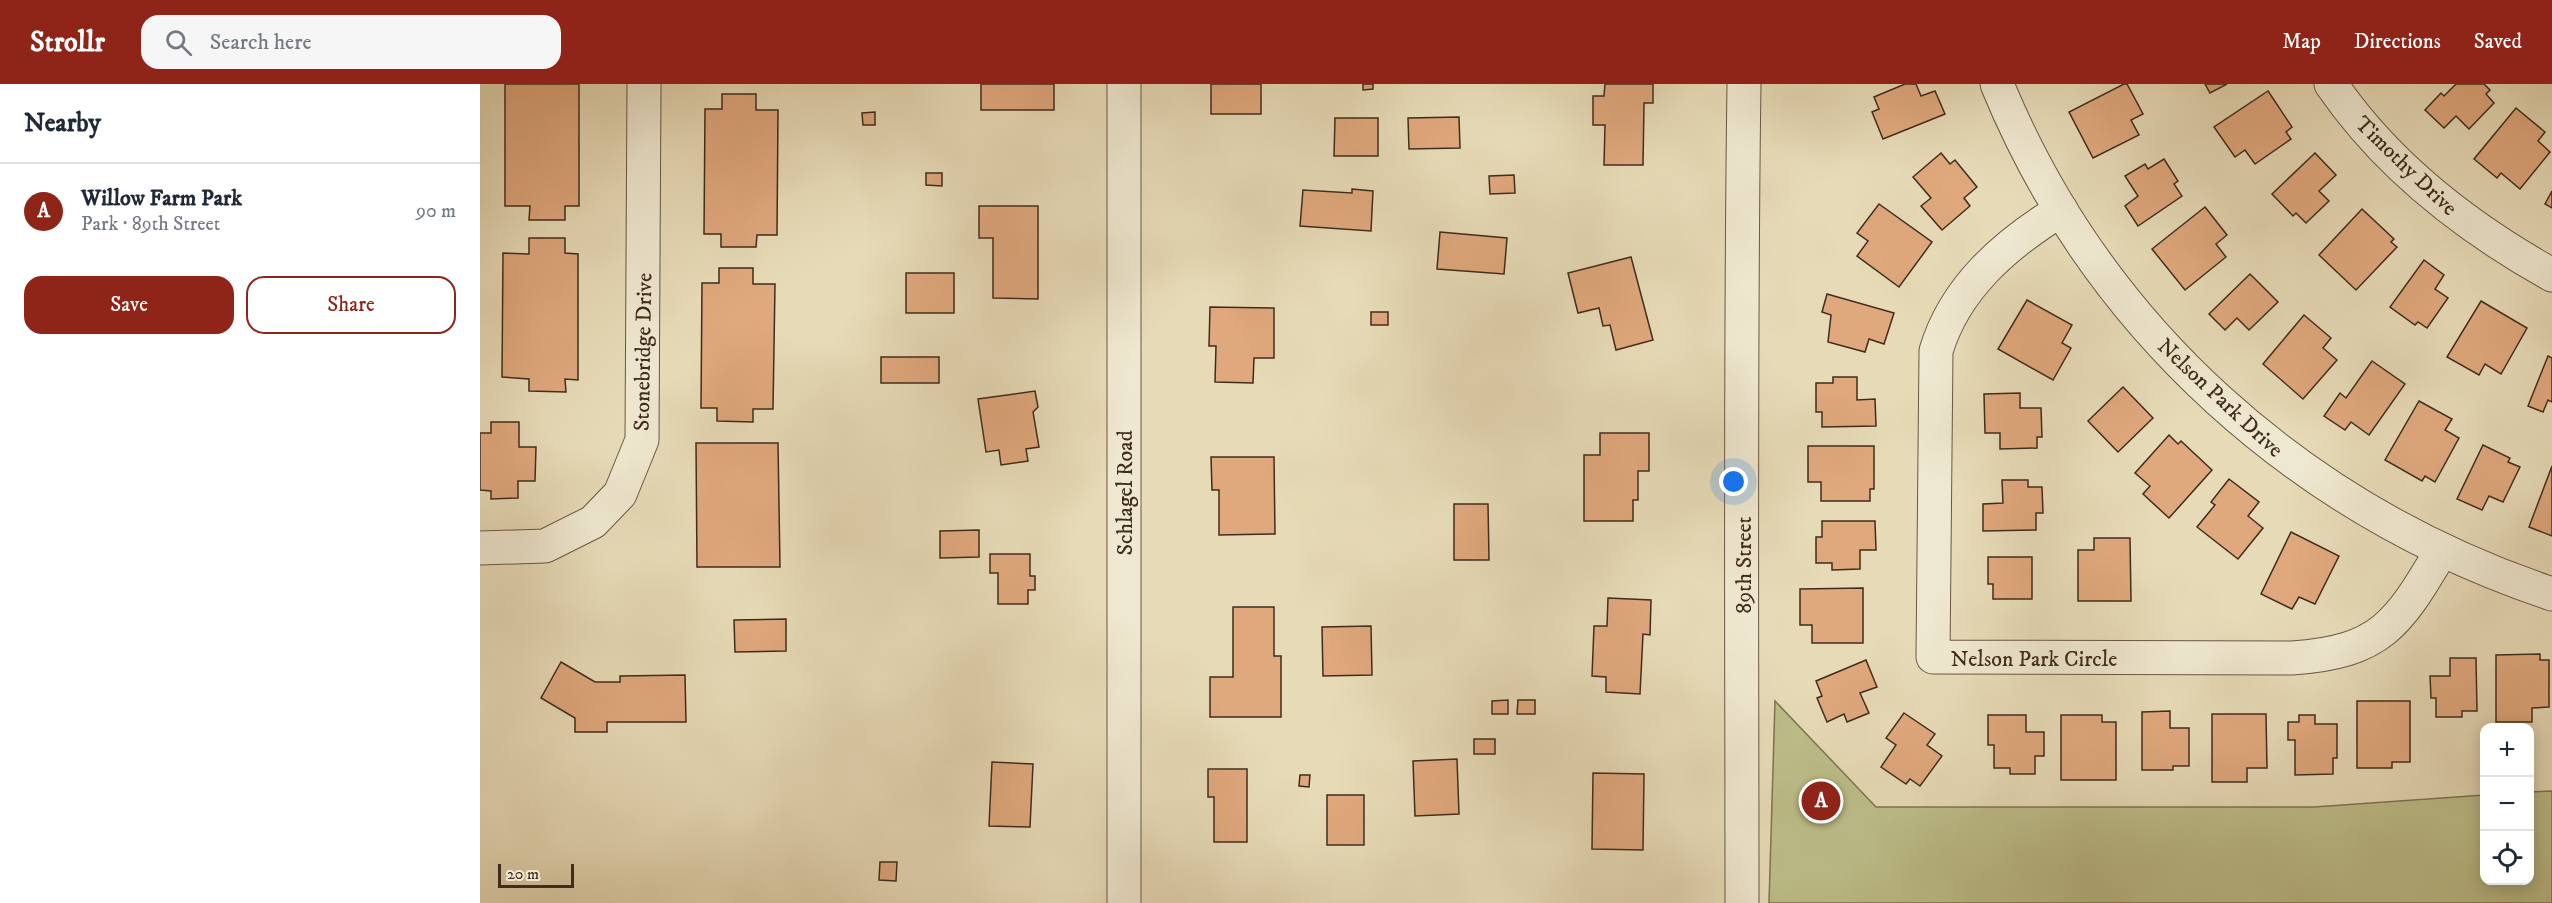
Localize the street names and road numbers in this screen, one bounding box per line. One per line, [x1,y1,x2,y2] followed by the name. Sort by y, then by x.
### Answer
[2349,111,2463,222] street label: Timothy Drive
[629,273,658,431] street label: Stonebridge Drive
[2151,333,2289,463] street label: Nelson Park Drive
[1112,430,1139,556] street label: Schlagel Road
[1731,516,1758,614] street label: 89th Street
[1951,646,2117,673] street label: Nelson Park Circle

